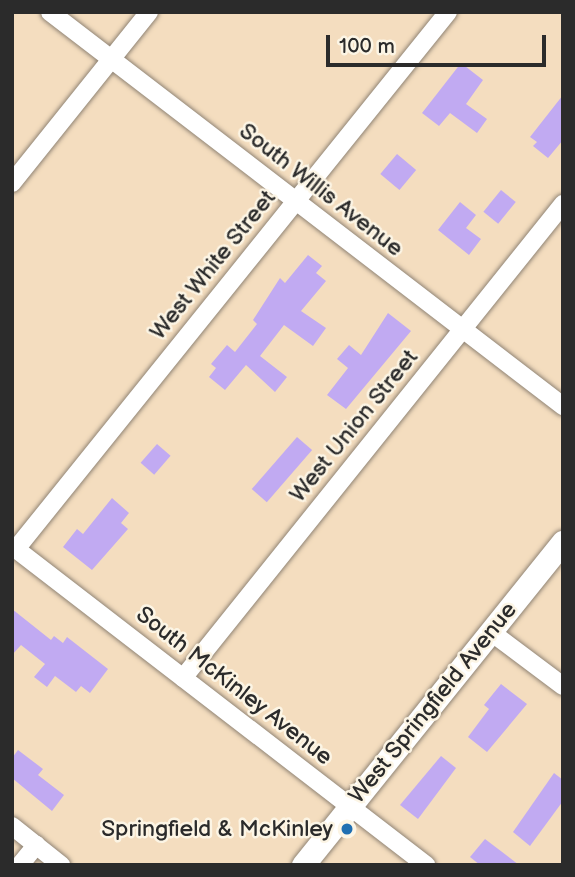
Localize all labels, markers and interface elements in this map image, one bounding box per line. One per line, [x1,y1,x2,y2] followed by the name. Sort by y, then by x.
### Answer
[330,21,550,65] scale bar
[339,34,395,59] text: 100 m
[233,117,409,263] street label: South Willis Avenue
[144,184,282,346] street label: West White Street
[284,344,424,508] street label: West Union Street
[343,597,523,809] street label: West Springfield Avenue
[130,600,338,772] street label: South McKinley Avenue
[101,815,333,843] place label: Springfield & McKinley
[339,821,355,837] marker: Springfield & McKinley

